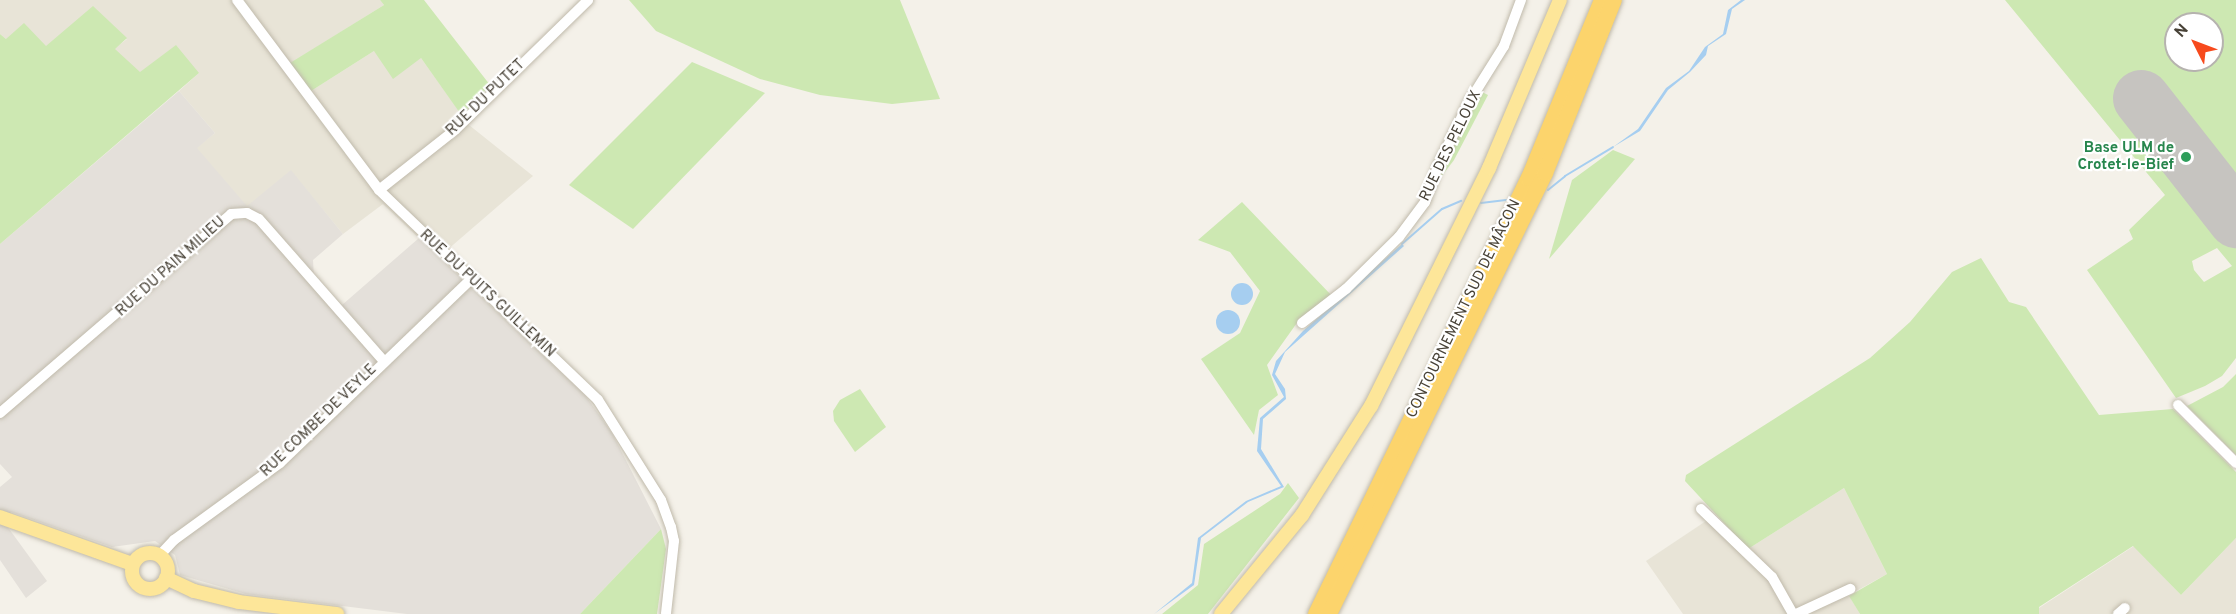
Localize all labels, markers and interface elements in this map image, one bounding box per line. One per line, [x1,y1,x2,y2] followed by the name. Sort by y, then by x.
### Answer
[2164,12,2224,72] north arrow
[2171,20,2193,42] text: N
[443,56,529,140] street label: RUE DU PUTET
[1416,88,1486,204] street label: RUE DES PELOUX
[2078,139,2174,174] place label: Base ULM de Crotet-le-Bief
[2179,150,2193,164] marker: Base ULM de Crotet-le-Bief
[1403,197,1525,421] street label: CONTOURNEMENT SUD DE MÂCON
[113,213,229,321] street label: RUE DU PAIN MILIEU
[415,226,559,362] street label: RUE DU PUITS GUILLEMIN
[257,361,381,481] street label: RUE COMBE DE VEYLE

